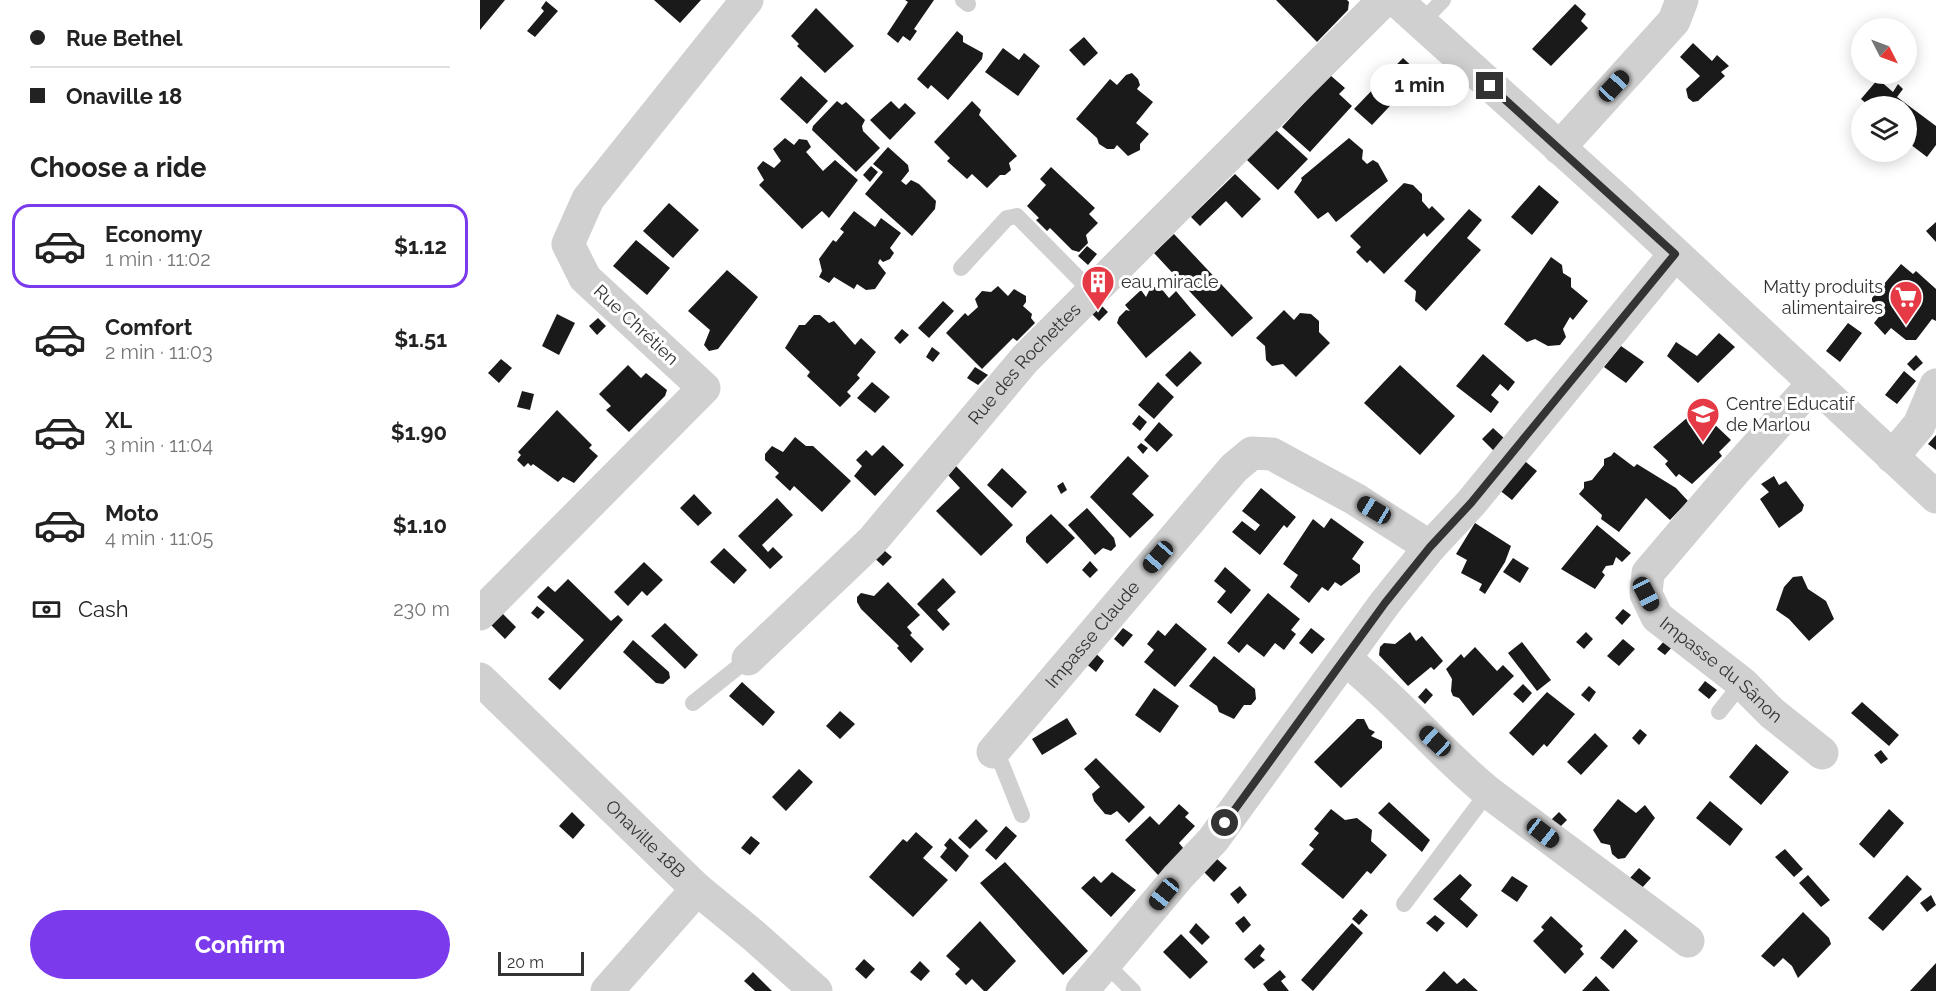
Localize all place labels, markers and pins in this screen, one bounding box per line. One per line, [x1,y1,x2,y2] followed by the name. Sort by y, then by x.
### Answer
[1080,264,1116,311] building icon: eau miracle
[1121,271,1219,292] place label: eau miracle
[1763,276,1883,318] place label: Matty produits alimentaires
[1888,279,1924,326] supermarket icon: Matty produits alimentaires
[1726,393,1856,435] place label: Centre Educatif de Marlou
[1685,396,1721,443] school or university icon: Centre Educatif de Marlou

